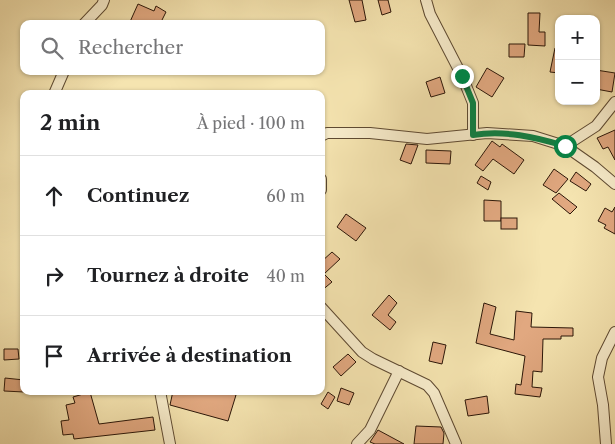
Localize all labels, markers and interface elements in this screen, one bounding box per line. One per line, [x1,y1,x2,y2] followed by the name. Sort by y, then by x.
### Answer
[555,15,600,105] map controls
[555,15,600,60] button: +
[20,20,325,75] search box
[38,34,66,62] icon: search
[78,36,183,59] text: Rechercher
[555,60,600,105] button: −
[451,65,474,88] route end
[40,110,100,135] text: 2 min
[197,113,305,133] text: À pied · 100 m
[554,135,577,158] route start
[40,182,68,210] icon: ahead
[87,184,189,207] text: Continuez
[266,186,305,206] text: 60 m
[40,262,68,290] icon: right
[87,264,249,287] text: Tournez à droite
[266,266,305,286] text: 40 m
[40,342,68,370] icon: arrive
[87,344,292,367] text: Arrivée à destination

